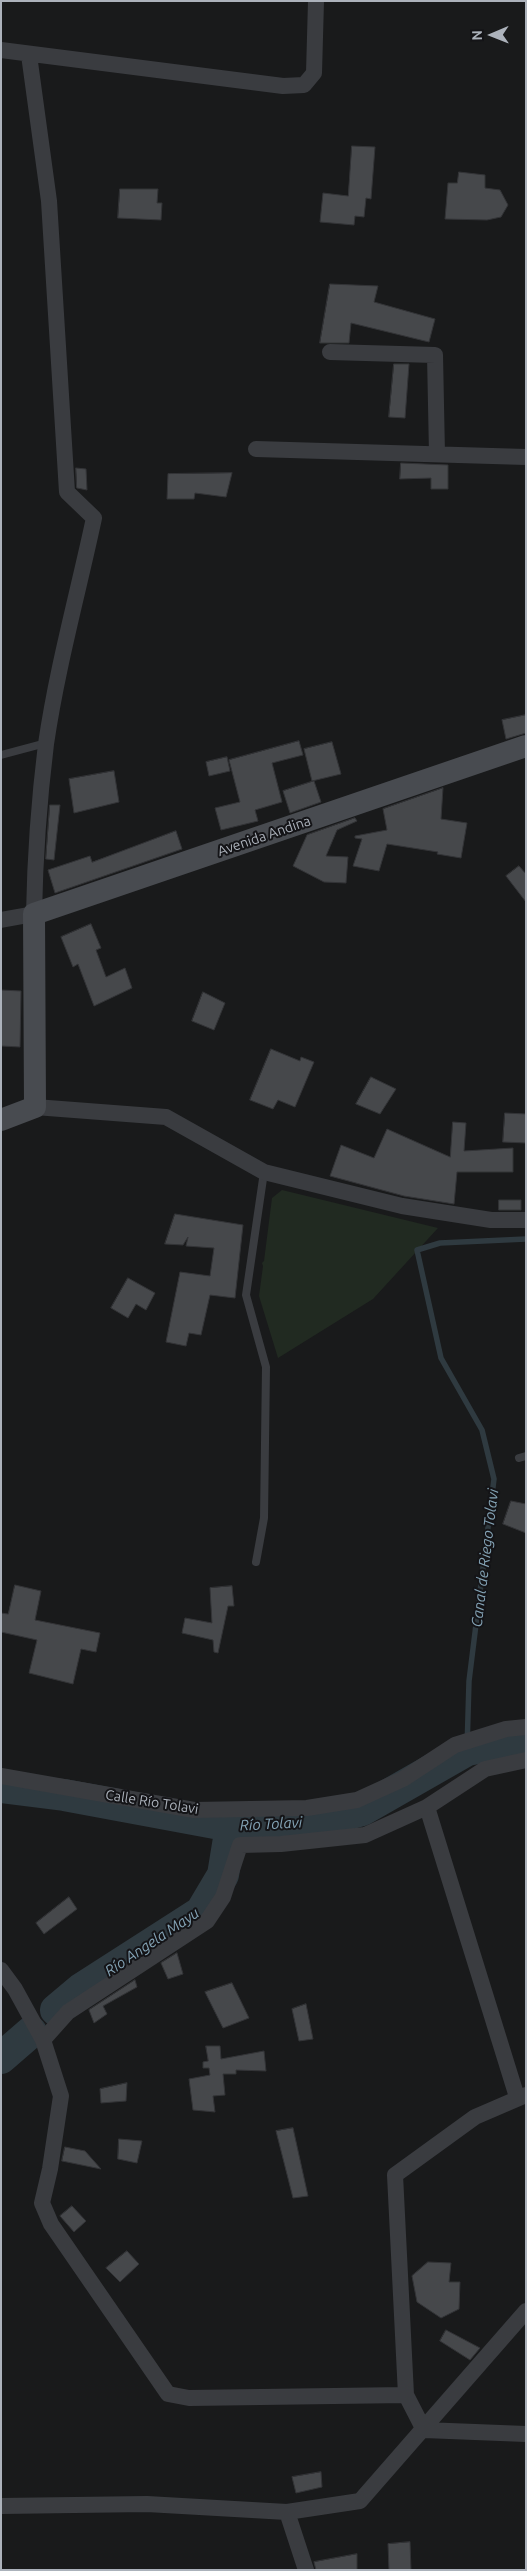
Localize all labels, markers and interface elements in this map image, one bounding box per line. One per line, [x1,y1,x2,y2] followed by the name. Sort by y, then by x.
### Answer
[467,10,517,60] north arrow
[469,30,485,41] text: N
[215,812,313,860] street label: Avenida Andina
[468,1488,502,1628] water label: Canal de Riego Tolavi
[104,1786,200,1818] street label: Calle Río Tolavi
[239,1813,303,1835] water label: Río Tolavi
[101,1904,203,1980] water label: Río Angela Mayu

